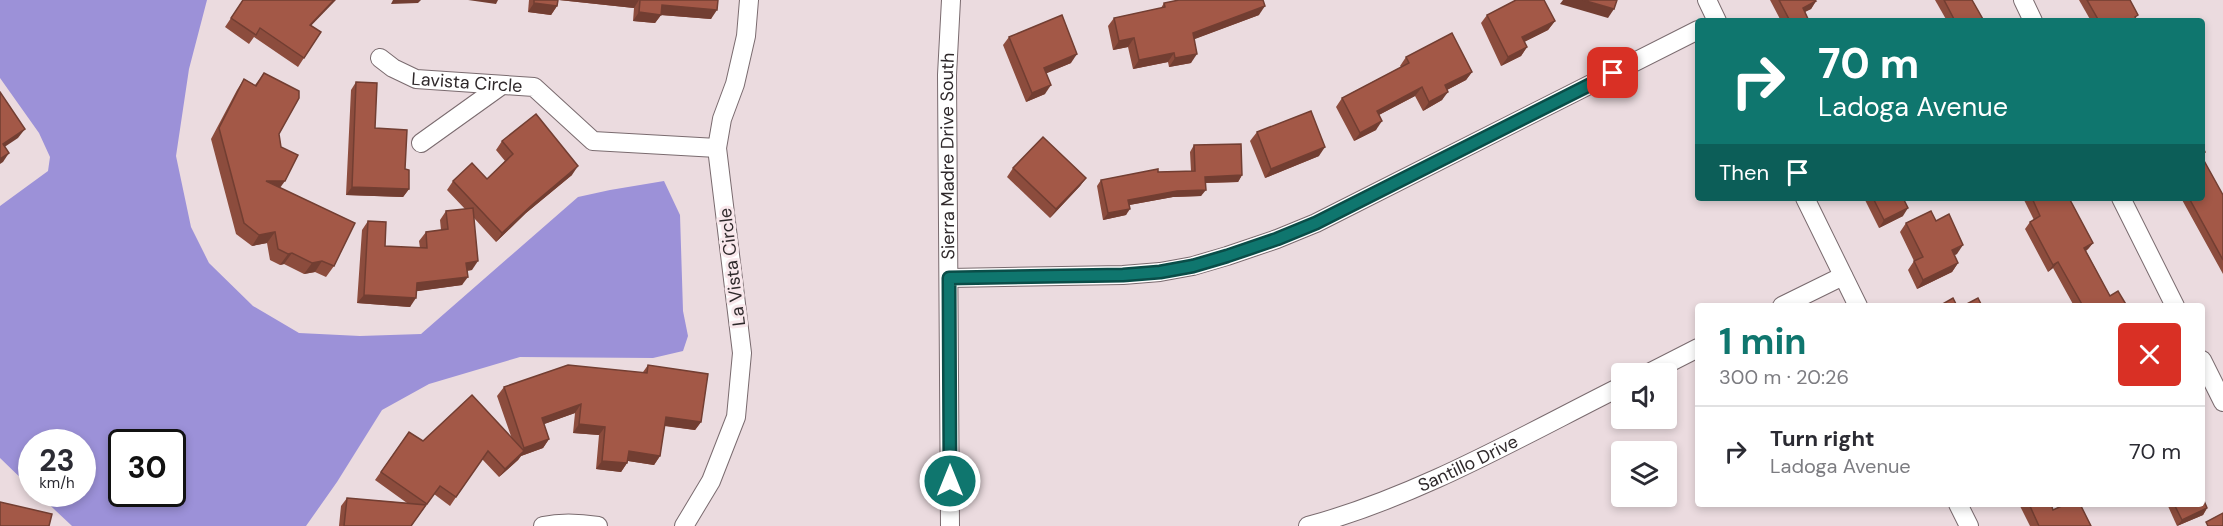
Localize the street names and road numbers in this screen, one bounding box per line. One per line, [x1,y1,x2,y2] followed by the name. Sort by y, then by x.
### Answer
[935,52,960,260] street label: Sierra Madre Drive South
[411,67,523,98] street label: Lavista Circle
[713,207,751,327] street label: La Vista Circle
[1414,429,1522,497] street label: Santillo Drive

